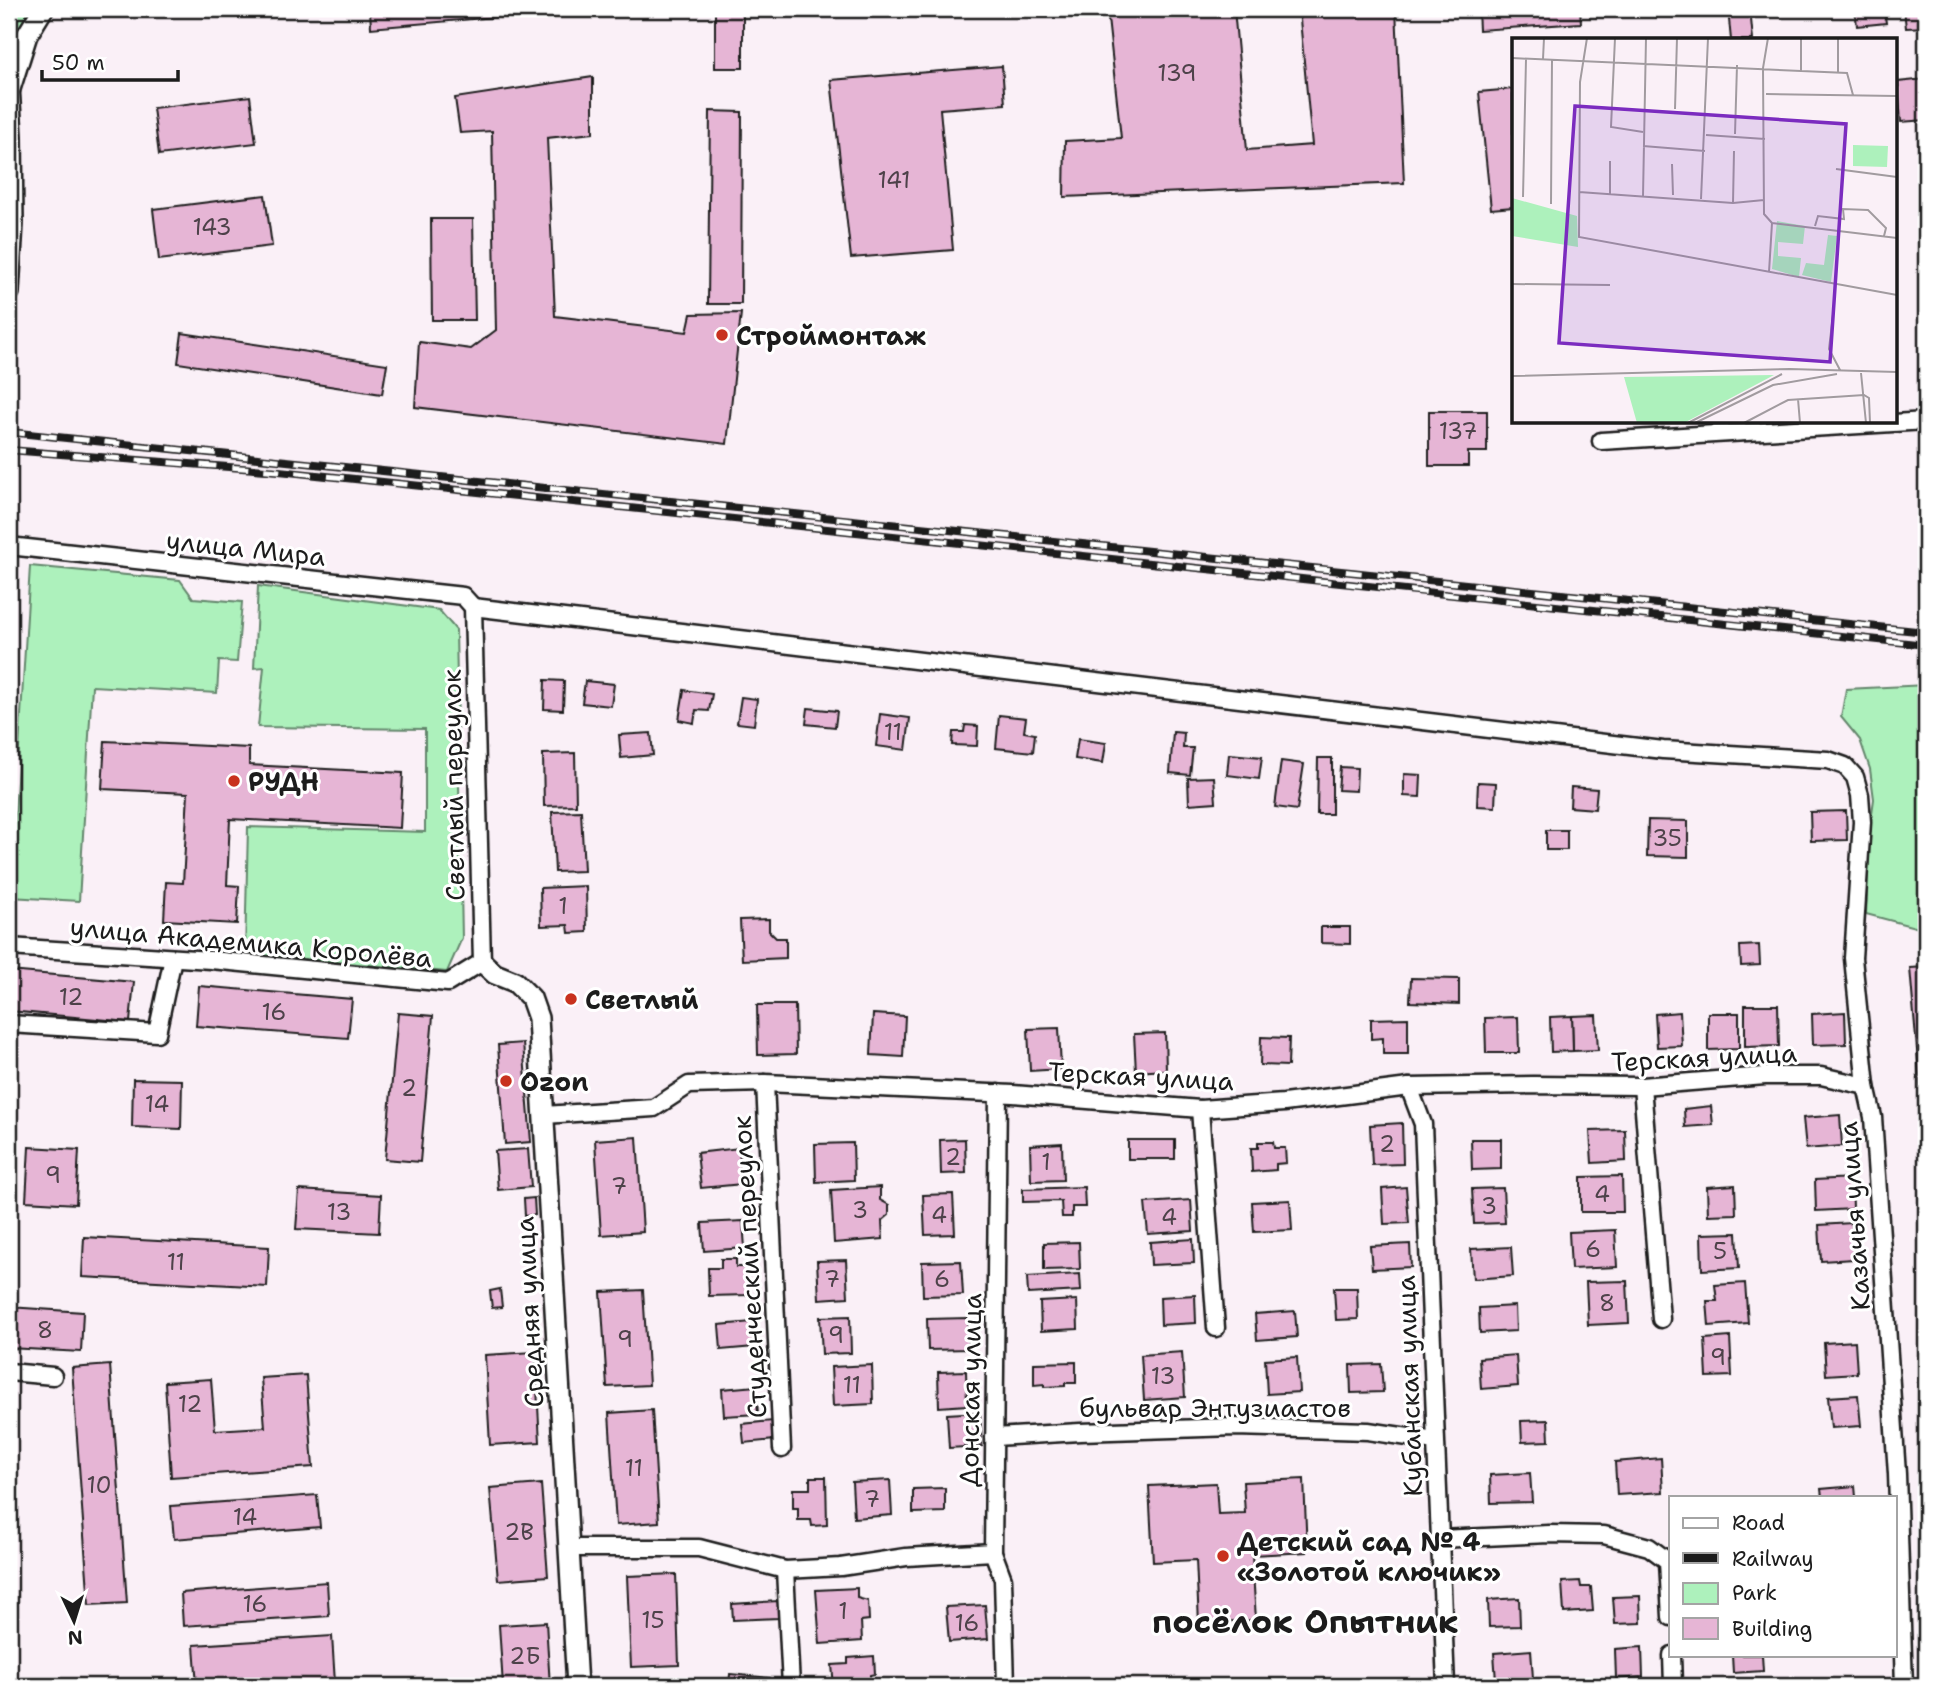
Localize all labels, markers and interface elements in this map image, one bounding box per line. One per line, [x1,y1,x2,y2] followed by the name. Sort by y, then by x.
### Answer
[42,38,178,82] scale bar
[1512,38,1896,424] inset map
[52,49,105,77] text: 50 m
[1157,58,1197,88] house number: 139
[877,165,911,195] house number: 141
[192,212,232,242] house number: 143
[736,318,926,353] place label: Строймонтаж
[714,327,730,343] marker: Строймонтаж
[1439,416,1477,446] house number: 137
[164,522,328,574] street label: улица Мира
[433,669,473,901] street label: Светлый переулок
[884,717,902,747] house number: 11
[248,764,319,799] place label: РУДН
[226,773,242,789] marker: РУДН
[1652,823,1682,853] house number: 35
[558,891,568,921] house number: 1
[69,909,433,975] street label: улица Академика Королёва
[59,982,83,1012] house number: 12
[585,982,699,1017] place label: Светлый
[563,991,579,1007] marker: Светлый
[262,997,286,1027] house number: 16
[1610,1035,1798,1079] street label: Терская улица
[1047,1054,1235,1098] street label: Терская улица
[520,1064,589,1099] place label: Ozon
[401,1073,417,1103] house number: 2
[498,1073,514,1089] marker: Ozon
[145,1089,169,1119] house number: 14
[724,1115,774,1419] street label: Студенческий переулок
[1830,1120,1878,1312] street label: Казачья улица
[1379,1129,1395,1159] house number: 2
[945,1142,961,1172] house number: 2
[1041,1147,1051,1177] house number: 1
[45,1160,61,1190] house number: 9
[611,1171,627,1201] house number: 7
[1594,1179,1610,1209] house number: 4
[1481,1191,1497,1221] house number: 3
[852,1195,868,1225] house number: 3
[327,1197,351,1227] house number: 13
[931,1200,947,1230] house number: 4
[1161,1202,1177,1232] house number: 4
[507,1216,551,1408] street label: Средняя улица
[1585,1234,1601,1264] house number: 6
[1713,1236,1727,1266] house number: 5
[167,1247,185,1277] house number: 11
[824,1264,840,1294] house number: 7
[934,1264,950,1294] house number: 6
[1388,1275,1430,1497] street label: Кубанская улица
[1599,1288,1615,1318] house number: 8
[951,1293,989,1487] street label: Донская улица
[37,1315,53,1345] house number: 8
[828,1320,844,1350] house number: 9
[617,1324,633,1354] house number: 9
[1710,1342,1726,1372] house number: 9
[1151,1361,1175,1391] house number: 13
[843,1370,861,1400] house number: 11
[178,1389,202,1419] house number: 12
[1079,1390,1351,1425] street label: бульвар Энтузиастов
[625,1453,643,1483] house number: 11
[86,1470,112,1500] house number: 10
[864,1484,880,1514] house number: 7
[1669,1496,1896,1656] legend
[233,1502,257,1532] house number: 14
[1732,1509,1785,1537] text: Road
[504,1517,534,1547] house number: 2В
[1237,1524,1501,1589] place label: Детский сад № 4 «Золотой ключик»
[1732,1545,1814,1573] text: Railway
[1215,1548,1231,1564] marker: Детский сад № 4 «Золотой ключик»
[1732,1579,1777,1607] text: Park
[38,1586,108,1656] north arrow
[243,1589,267,1619] house number: 16
[838,1596,848,1626] house number: 1
[1151,1599,1459,1644] district label: посёлок Опытник
[641,1605,665,1635] house number: 15
[955,1608,979,1638] house number: 16
[1732,1615,1812,1643] text: Building
[67,1624,84,1650] text: N
[509,1641,541,1671] house number: 2Б

